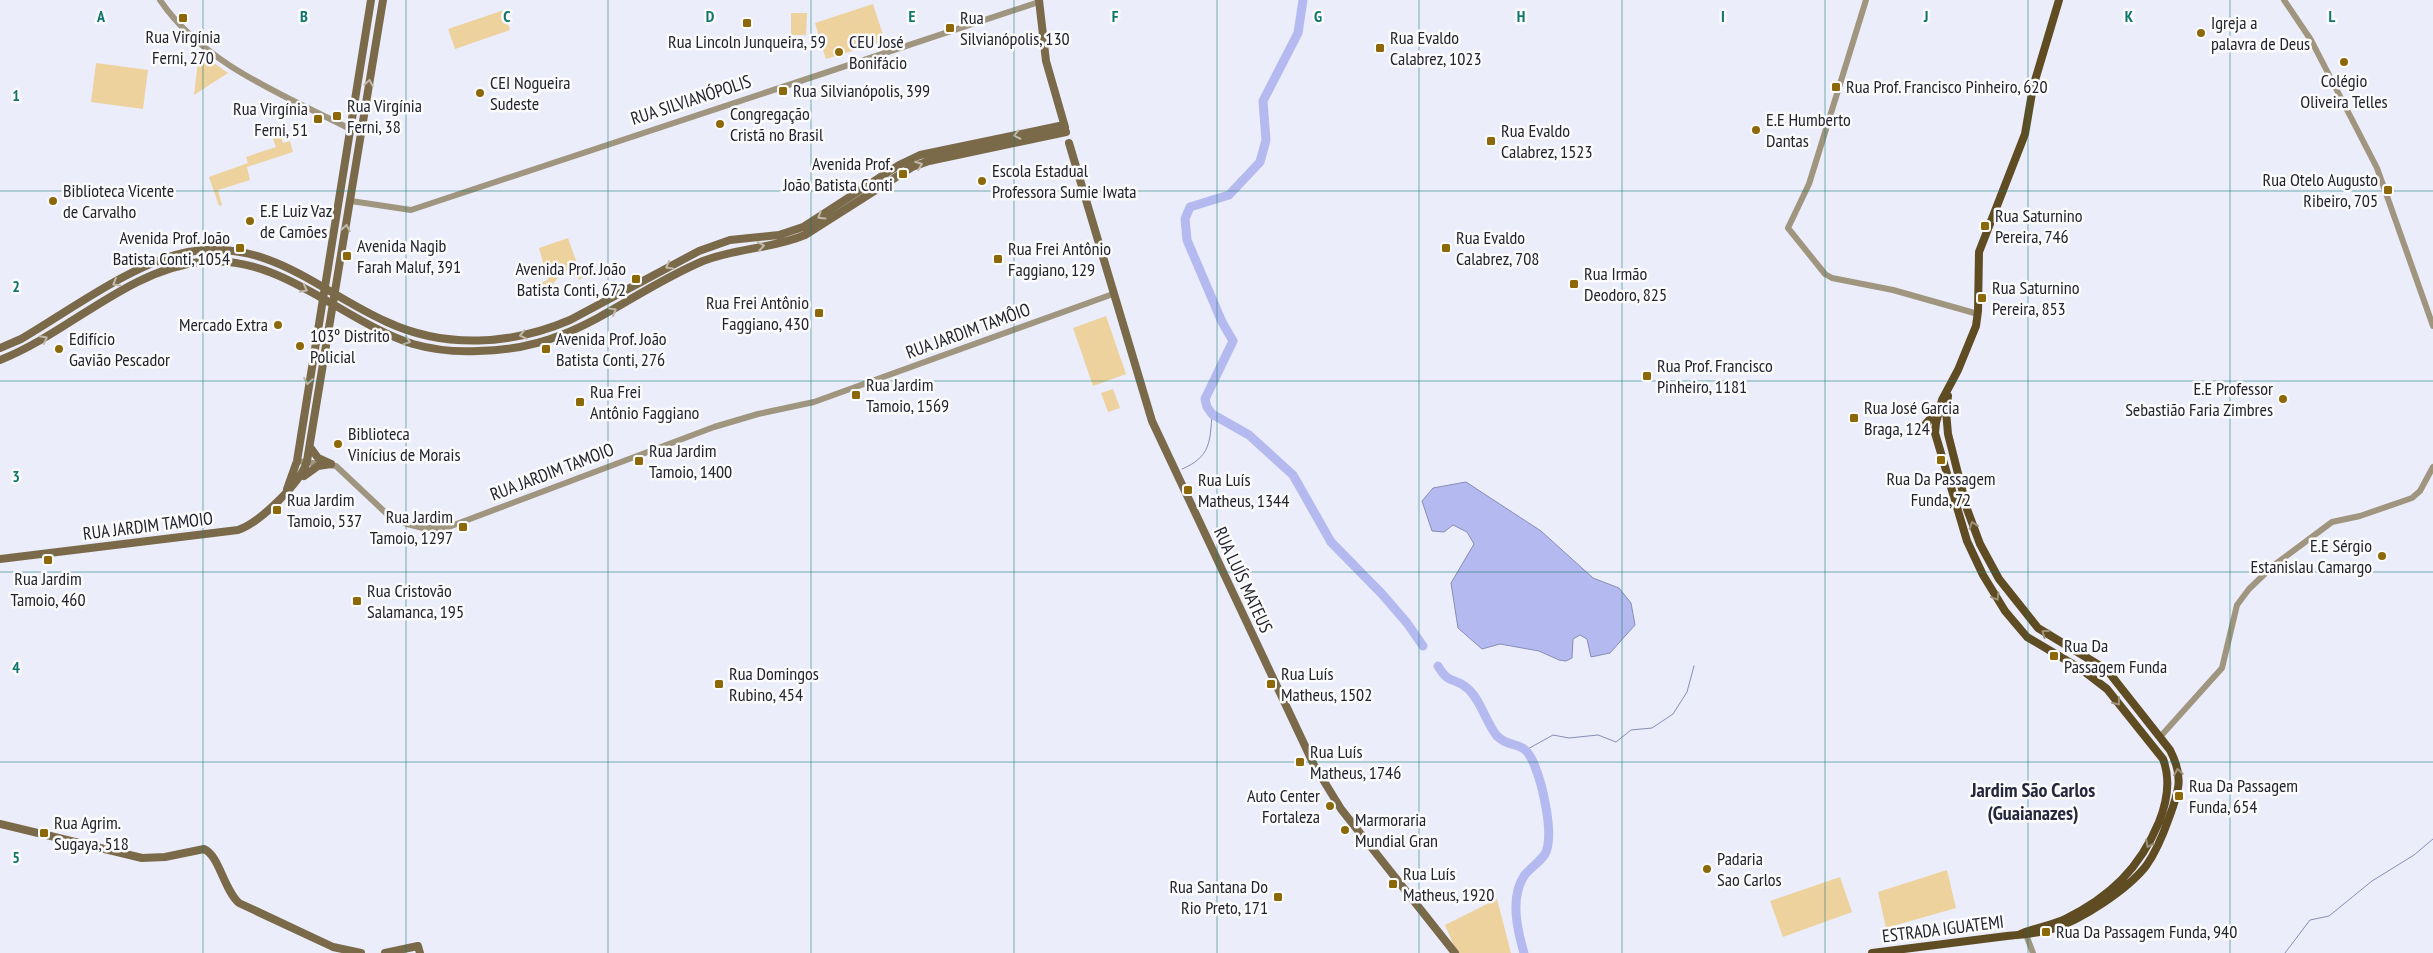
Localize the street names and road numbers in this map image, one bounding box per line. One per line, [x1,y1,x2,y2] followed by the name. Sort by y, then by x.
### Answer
[628,69,754,130] street label: RUA SILVIANÓPOLIS
[902,297,1033,364] street label: RUA JARDIM TAMÔIO
[487,437,617,506] street label: RUA JARDIM TAMOIO
[82,506,214,545] street label: RUA JARDIM TAMOIO
[1209,523,1278,637] street label: RUA LUÍS MATEUS
[1881,910,2005,947] street label: ESTRADA IGUATEMI

